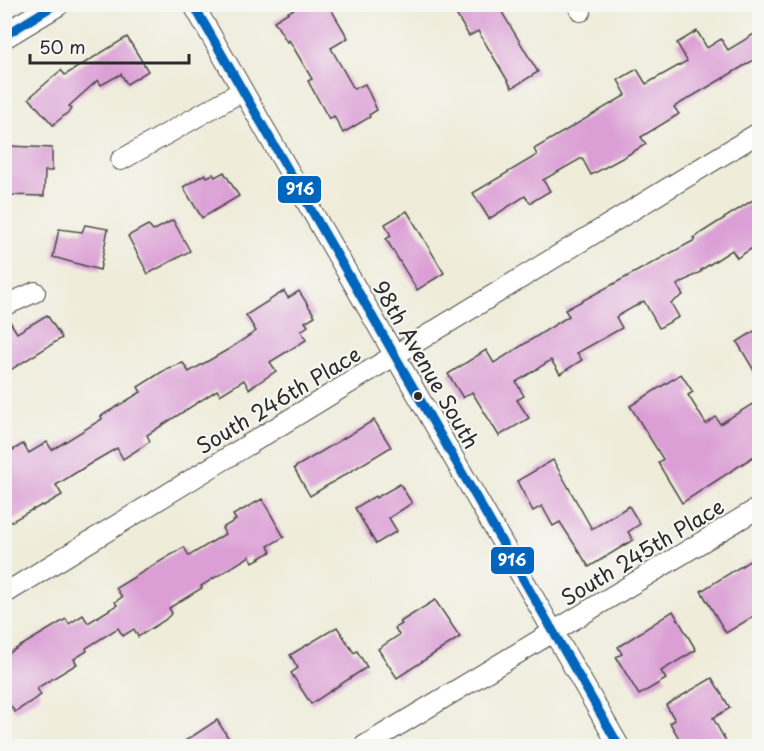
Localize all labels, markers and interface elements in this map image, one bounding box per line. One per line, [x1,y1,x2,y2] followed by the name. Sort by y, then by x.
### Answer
[30,27,189,65] scale bar
[39,33,86,60] text: 50 m
[277,175,322,204] line badge: 916
[286,176,314,200] text: 916
[366,274,488,454] street label: 98th Avenue South
[190,337,366,461] street label: South 246th Place
[412,390,424,402] unlabelled marker
[554,490,730,612] street label: South 245th Place
[490,546,535,575] line badge: 916
[498,547,526,571] text: 916

